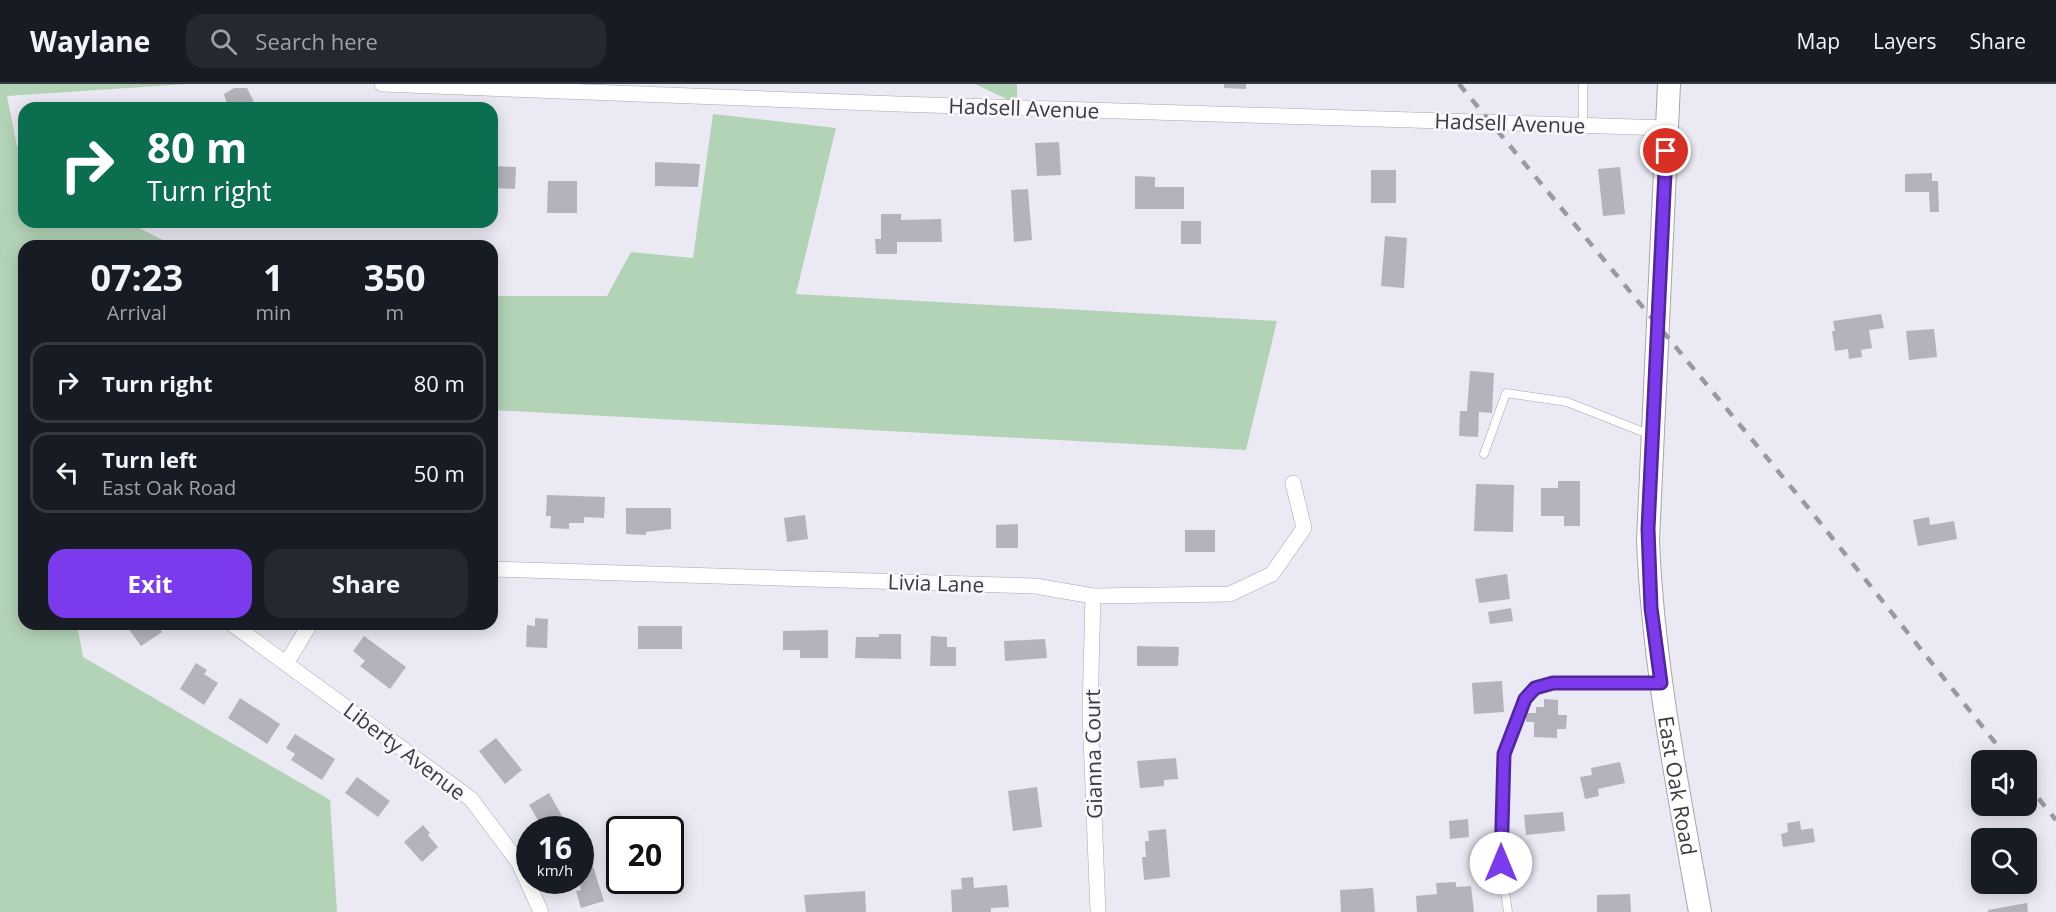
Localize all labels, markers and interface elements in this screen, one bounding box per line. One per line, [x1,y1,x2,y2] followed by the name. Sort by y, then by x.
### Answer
[186,14,606,68] search box
[30,22,150,60] text: Waylane
[207,25,240,58] icon: search
[255,26,378,56] text: Search here
[1797,27,1840,55] text: Map
[1873,27,1937,55] text: Layers
[1970,27,2026,55] text: Share
[948,91,1100,125] street label: Hadsell Avenue
[1434,106,1586,140] street label: Hadsell Avenue
[147,118,247,175] text: 80 m
[1640,125,1691,176] pin
[48,126,126,204] icon: right
[1649,134,1682,167] icon: arrive
[147,172,272,209] text: Turn right
[90,253,183,302] text: 07:23
[263,253,284,302] text: 1
[364,253,426,302] text: 350
[107,299,167,326] text: Arrival
[255,299,291,326] text: min
[385,299,404,326] text: m
[51,366,84,399] icon: right
[102,368,213,398] text: Turn right
[414,368,465,398] text: 80 m
[102,444,197,474] text: Turn left
[51,456,84,489] icon: left
[414,458,465,488] text: 50 m
[102,474,236,501] text: East Oak Road
[48,549,252,618] button: Exit
[264,549,468,618] button: Share
[887,567,985,599] street label: Livia Lane
[1078,689,1108,819] street label: Gianna Court
[338,696,472,806] street label: Liberty Avenue
[1652,714,1703,858] street label: East Oak Road
[1971,750,2037,894] map controls
[1971,750,2037,816] button: sound
[606,816,684,894] speed limit sign: 20
[538,827,572,868] text: 16
[1971,828,2037,894] button: search
[1469,831,1533,895] position arrow
[537,860,573,880] text: km/h

